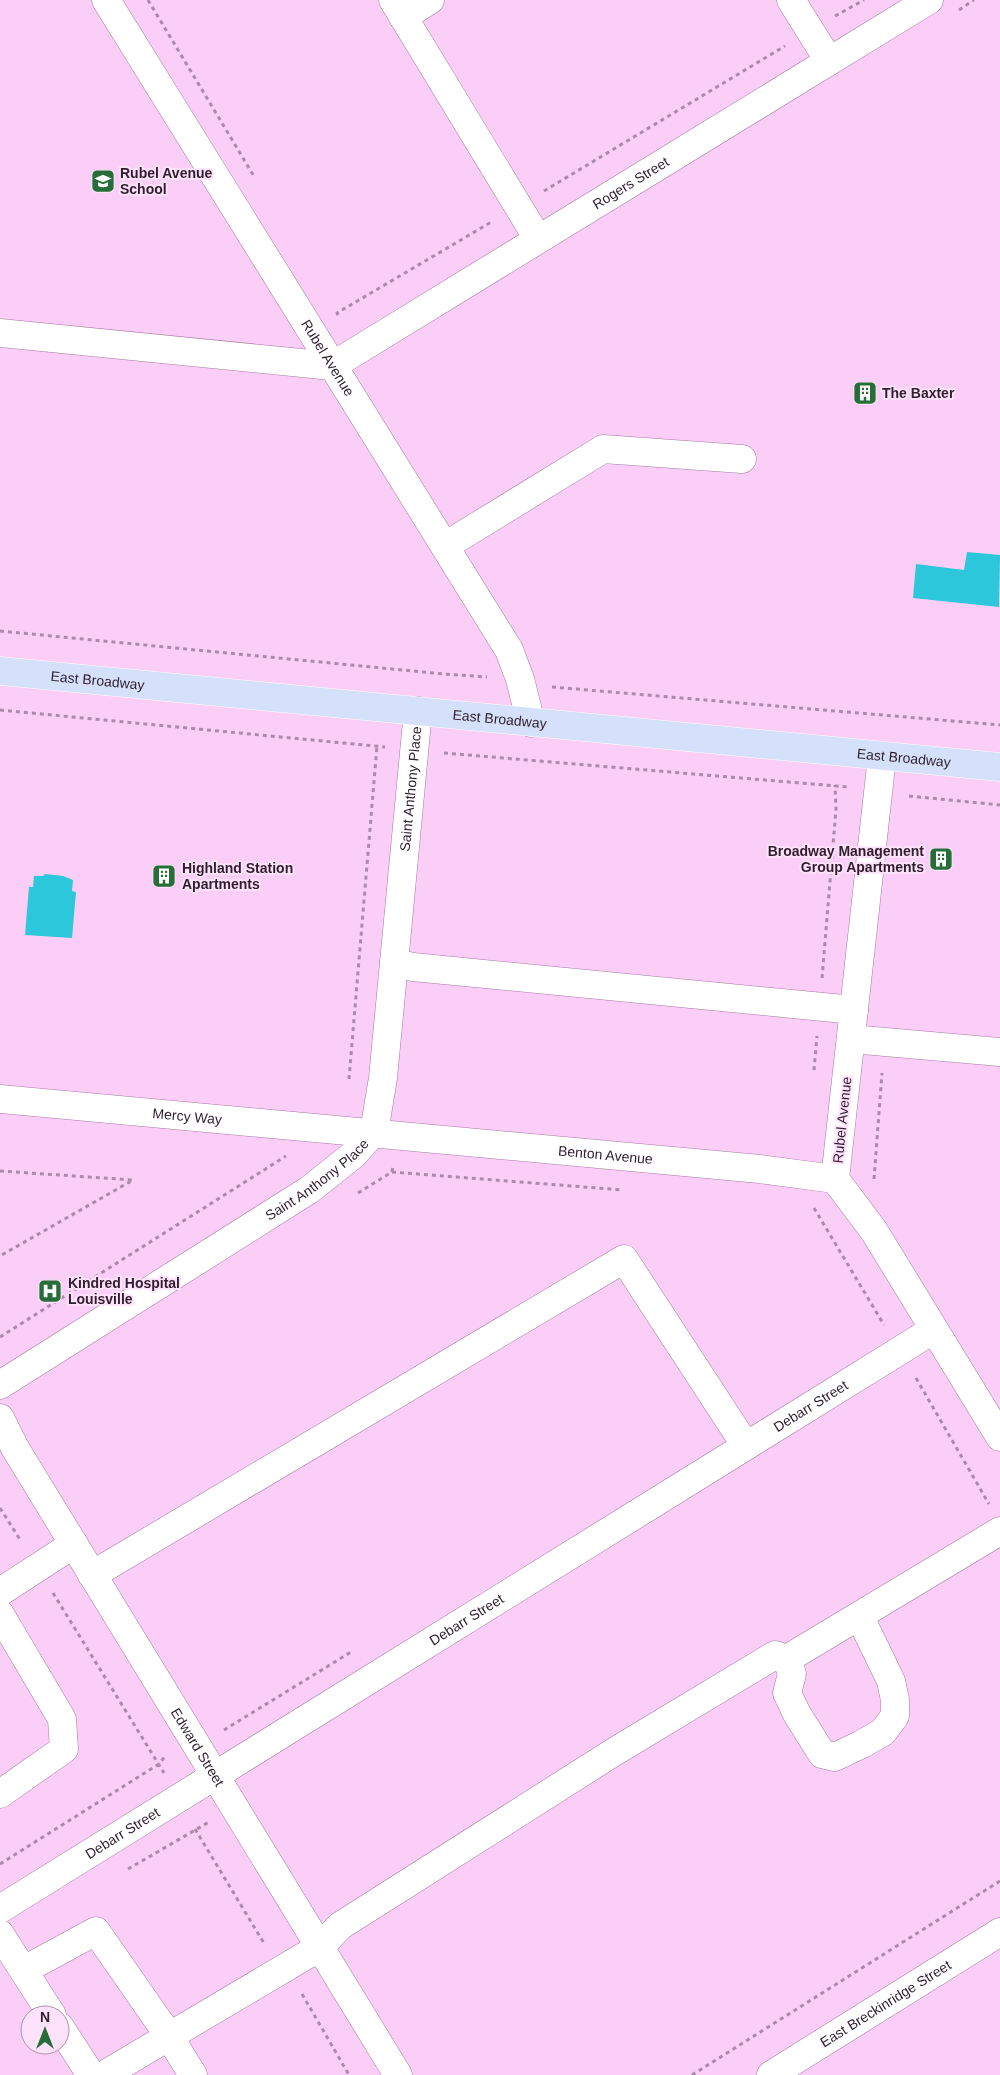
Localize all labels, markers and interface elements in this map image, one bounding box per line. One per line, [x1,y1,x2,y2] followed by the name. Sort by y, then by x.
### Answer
[590,153,672,212] street label: Rogers Street
[120,165,213,197] place label: Rubel Avenue School
[90,168,116,194] school or university icon: Rubel Avenue School
[298,317,358,399] street label: Rubel Avenue
[852,380,878,406] building icon: The Baxter
[882,385,955,401] place label: The Baxter
[50,668,145,693] street label: East Broadway
[452,707,547,731] street label: East Broadway
[397,725,425,852] street label: Saint Anthony Place
[856,745,952,770] street label: East Broadway
[768,843,924,875] place label: Broadway Management Group Apartments
[928,846,954,872] building icon: Broadway Management Group Apartments
[182,860,293,892] place label: Highland Station Apartments
[151,863,177,889] building icon: Highland Station Apartments
[830,1076,855,1164] street label: Rubel Avenue
[152,1105,223,1127] street label: Mercy Way
[262,1135,372,1224] street label: Saint Anthony Place
[557,1142,654,1167] street label: Benton Avenue
[68,1275,180,1307] place label: Kindred Hospital Louisville
[37,1278,63,1304] hospital icon: Kindred Hospital Louisville
[771,1377,851,1435] street label: Debarr Street
[427,1590,507,1648] street label: Debarr Street
[168,1705,228,1789] street label: Edward Street
[82,1804,162,1862] street label: Debarr Street
[817,1957,954,2050] street label: East Breckinridge Street
[20,2005,70,2055] north arrow
[40,2009,50,2025] text: N

